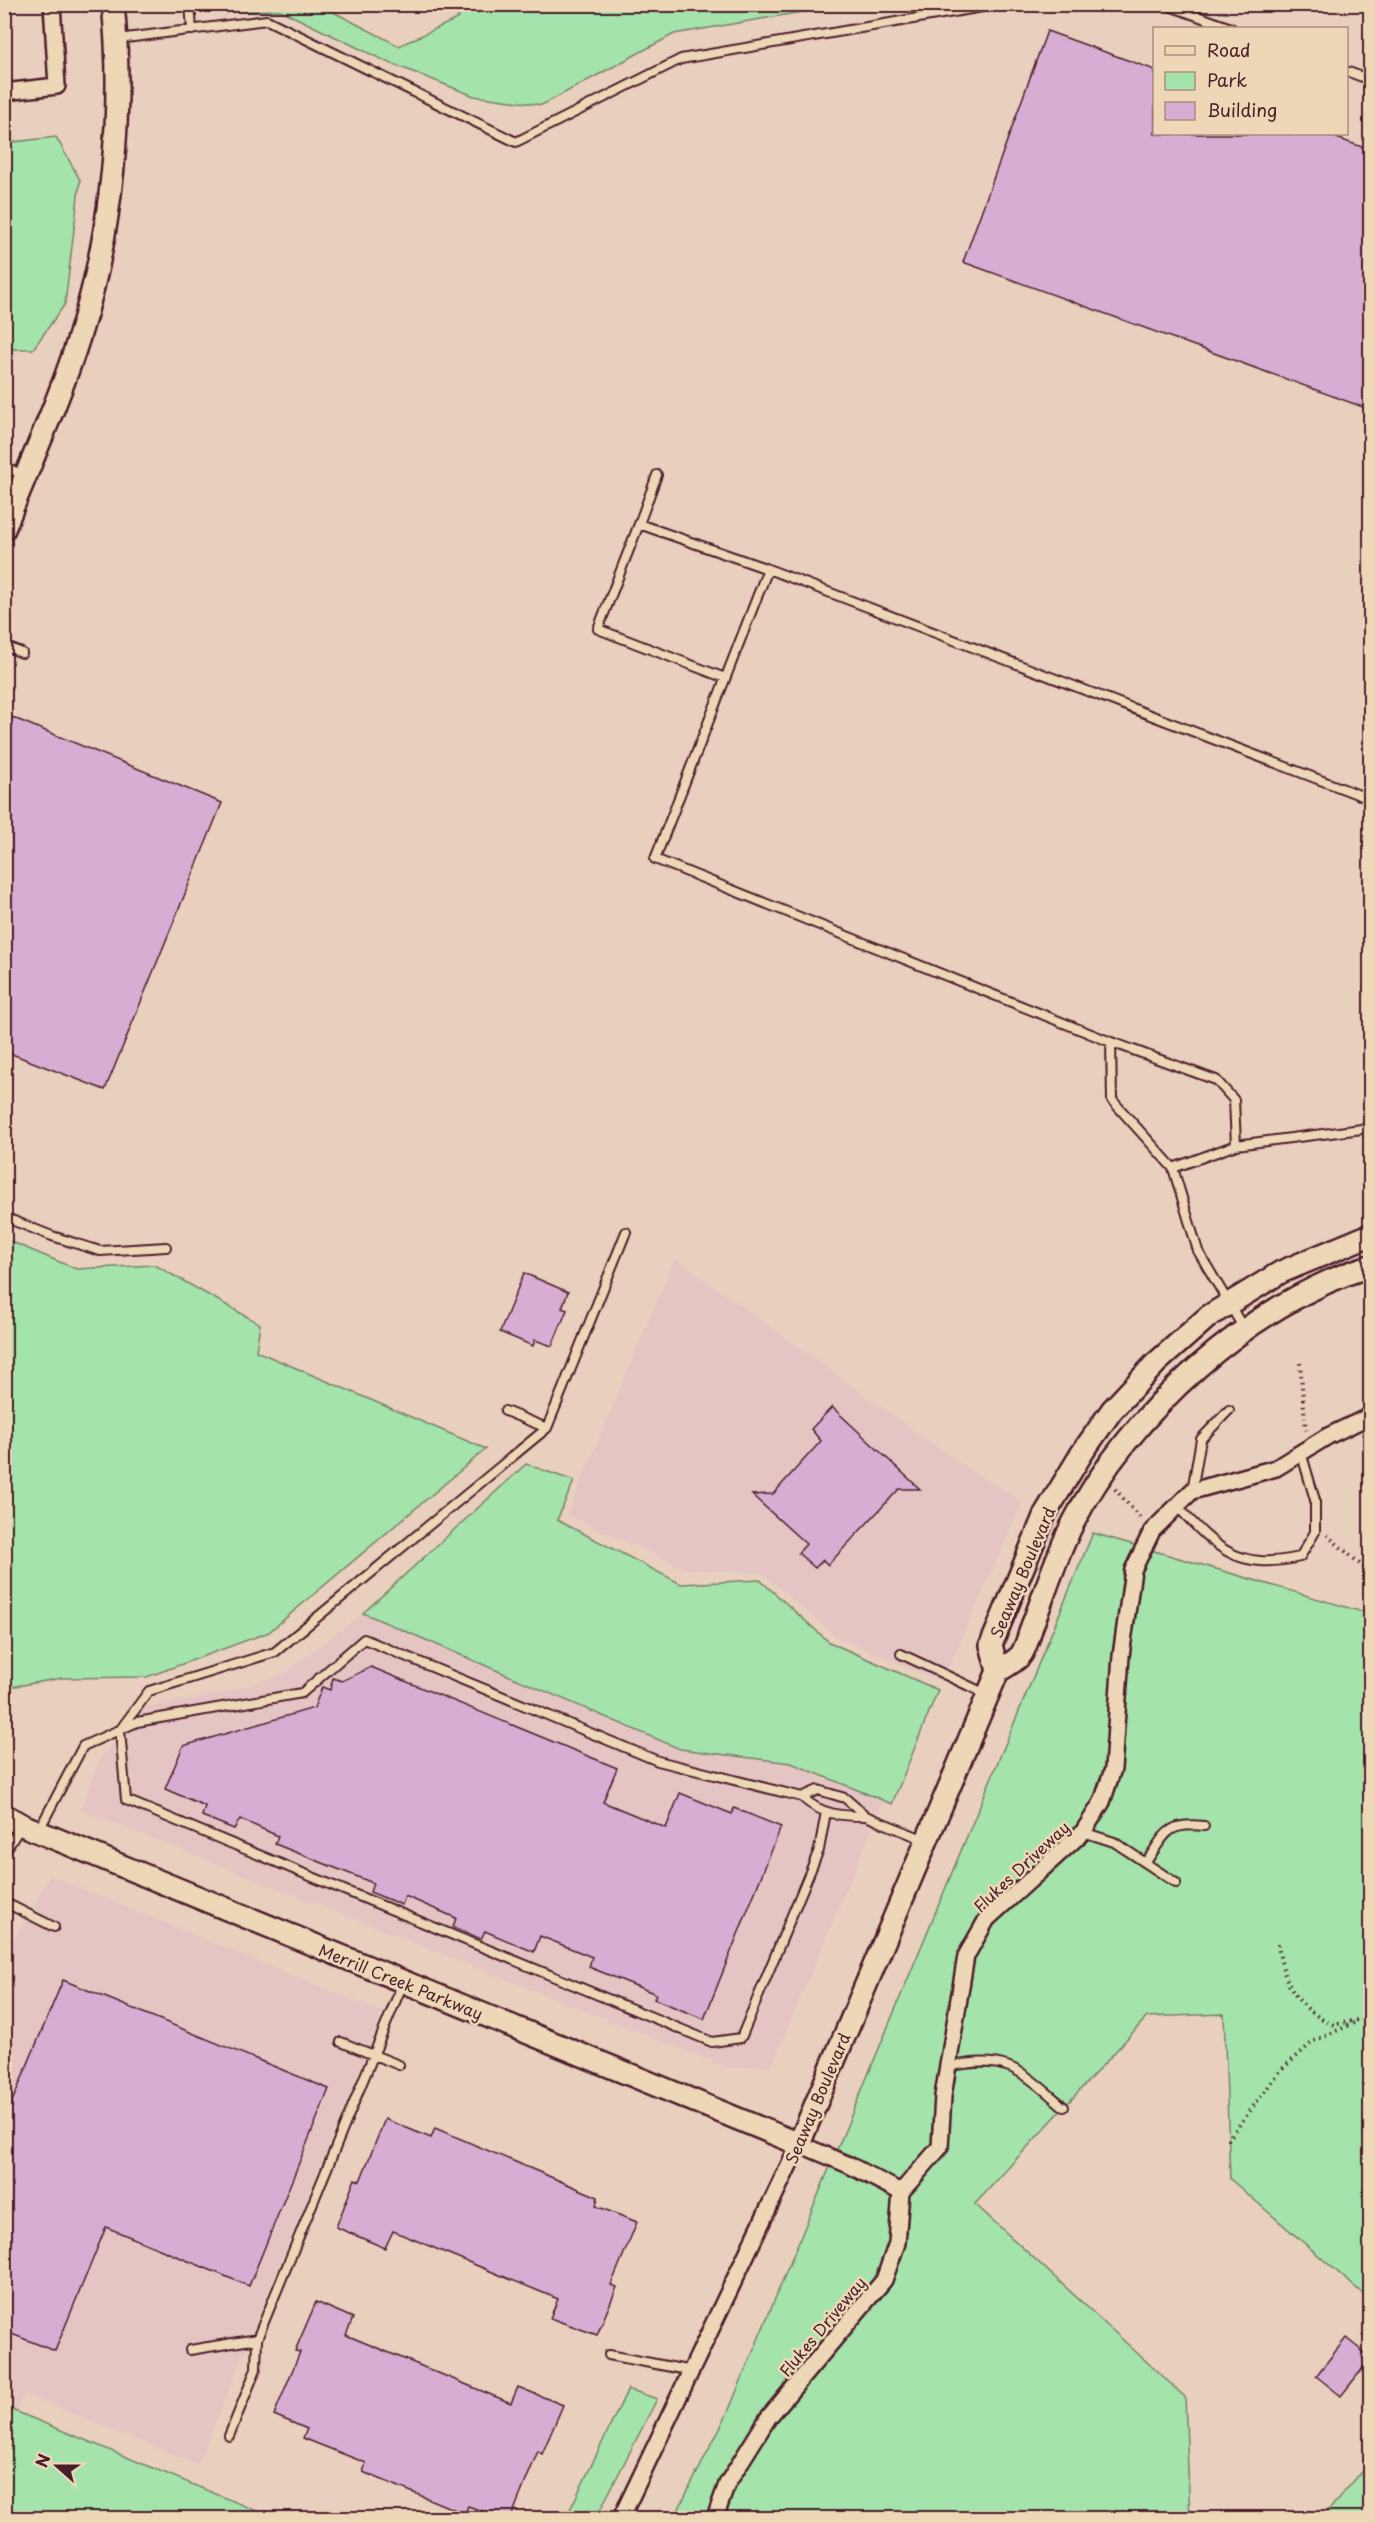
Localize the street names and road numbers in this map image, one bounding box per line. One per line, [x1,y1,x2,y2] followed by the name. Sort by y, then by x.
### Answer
[984,1503,1061,1641] street label: Seaway Boulevard
[967,1815,1075,1917] street label: Flukes Driveway
[315,1937,487,2025] street label: Merrill Creek Parkway
[779,2029,856,2167] street label: Seaway Boulevard
[773,2271,871,2381] street label: Flukes Driveway

